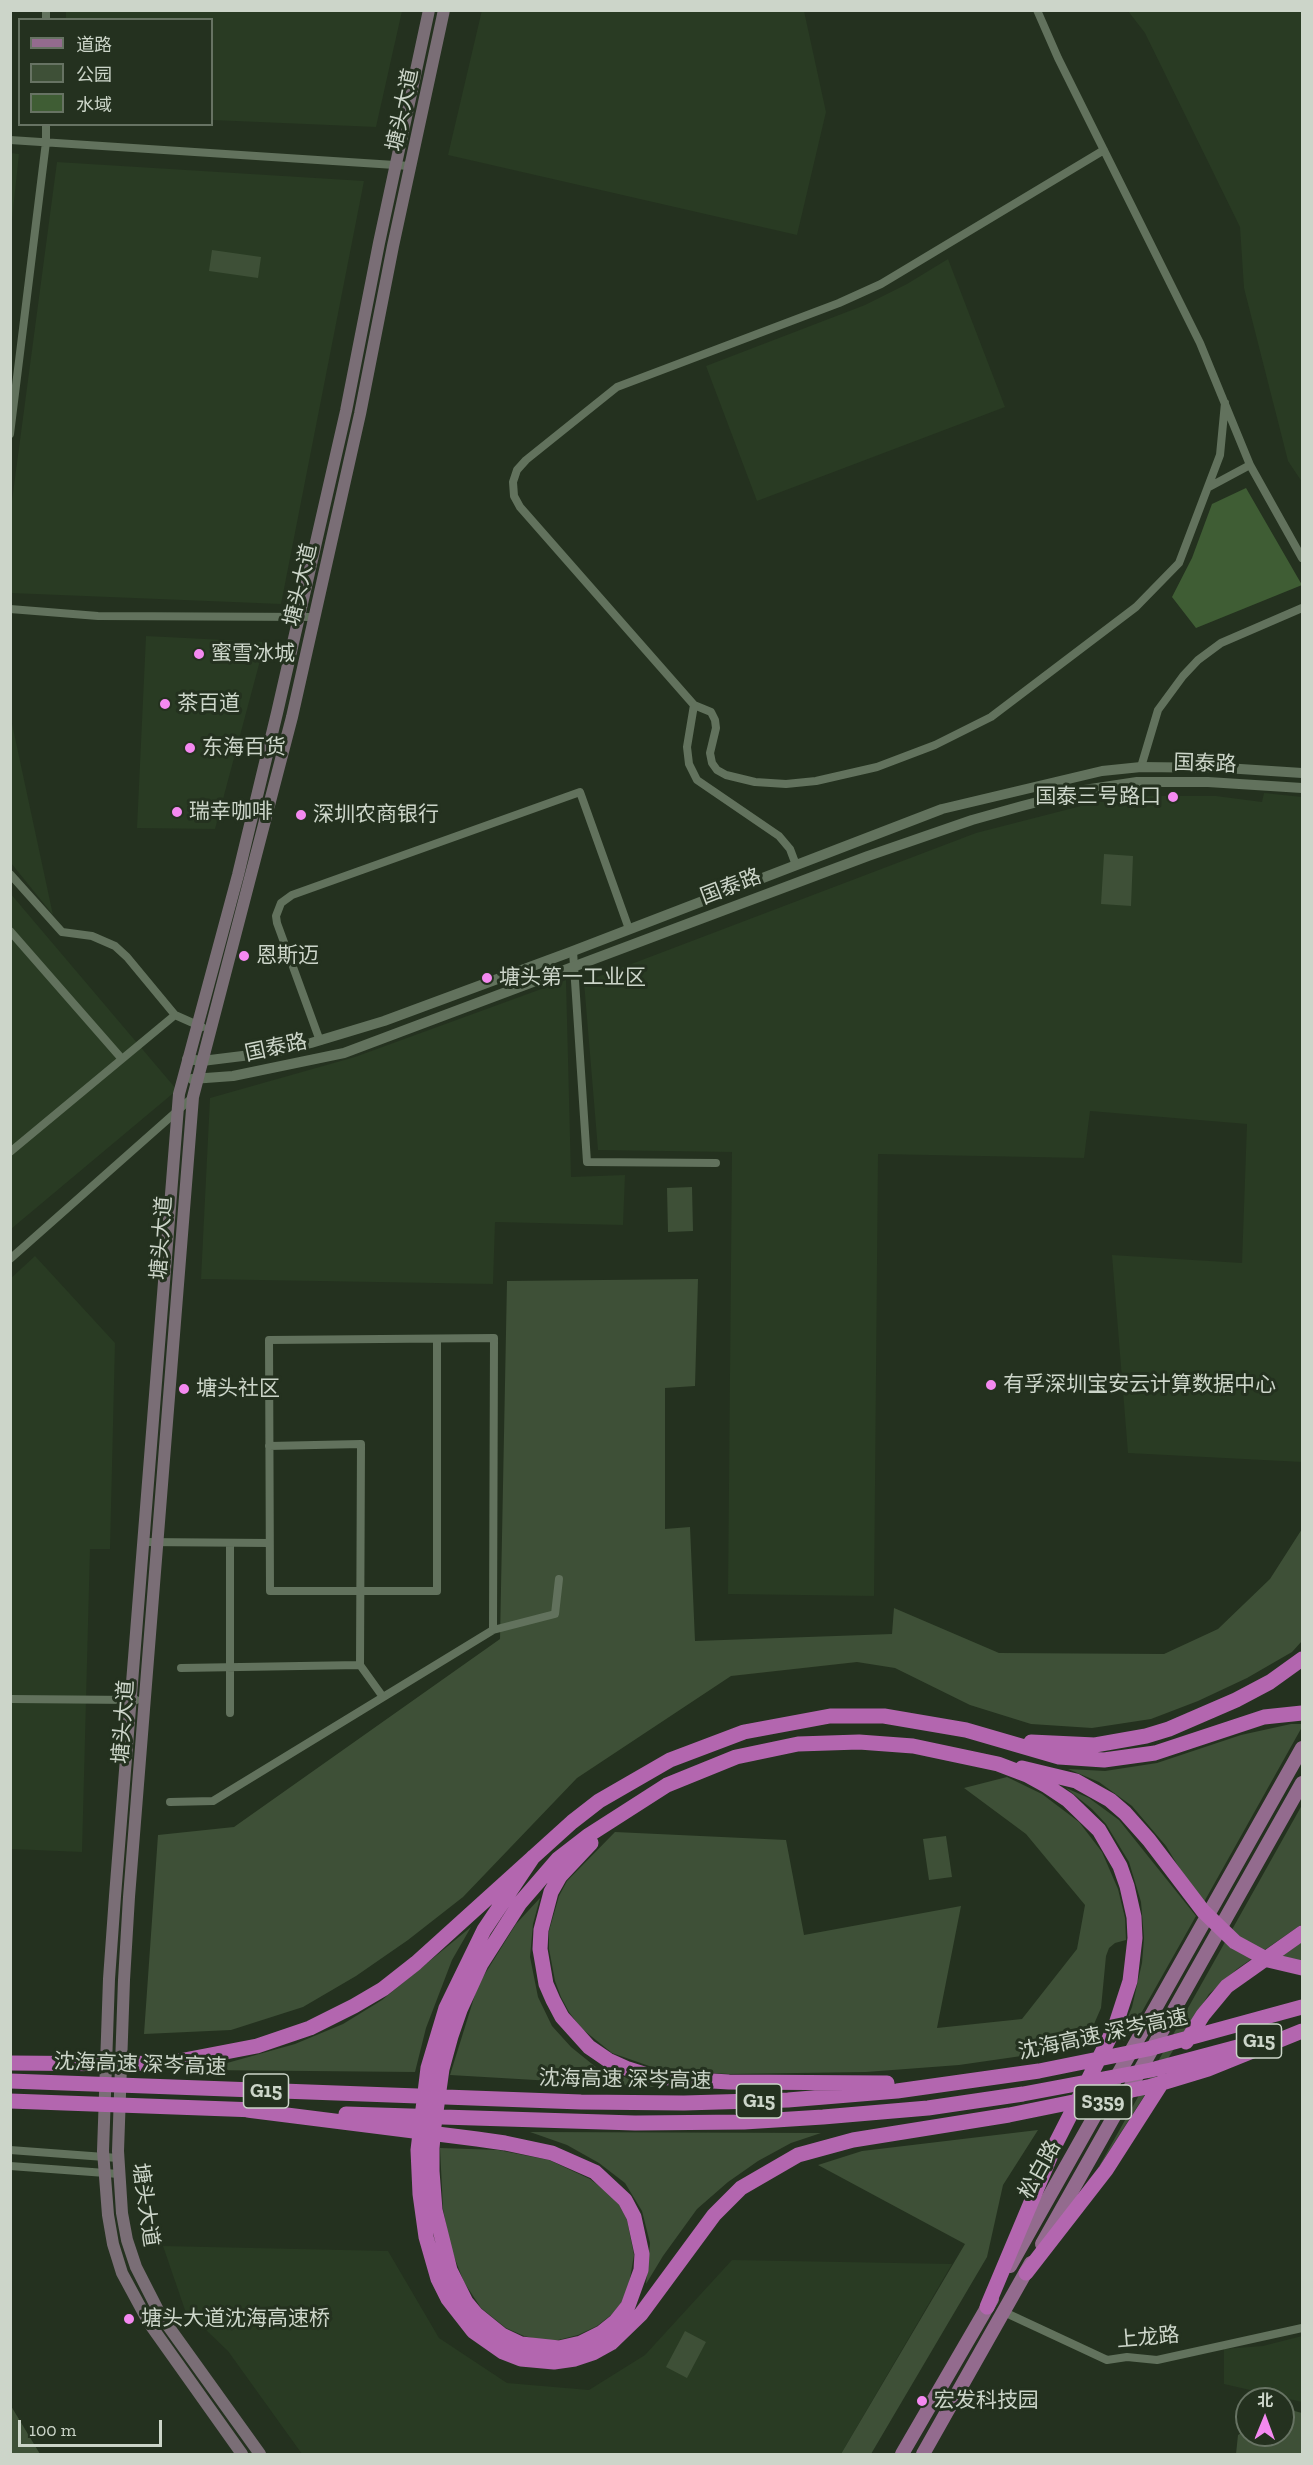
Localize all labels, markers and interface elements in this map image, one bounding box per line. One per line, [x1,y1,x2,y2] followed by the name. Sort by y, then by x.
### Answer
[18,18,213,126] legend
[76,34,112,56] text: 道路
[76,64,112,86] text: 公园
[382,66,424,154] street label: 塘头大道
[76,94,112,116] text: 水域
[279,541,323,629] street label: 塘头大道
[211,641,295,667] place label: 蜜雪冰城
[192,647,206,661] marker: 蜜雪冰城
[177,691,240,717] place label: 茶百道
[158,697,172,711] marker: 茶百道
[202,735,286,761] place label: 东海百货
[183,741,197,755] marker: 东海百货
[1173,750,1237,778] street label: 国泰路
[1035,784,1161,810] place label: 国泰三号路口
[1166,790,1180,804] marker: 国泰三号路口
[189,799,273,825] place label: 瑞幸咖啡
[313,802,439,828] place label: 深圳农商银行
[170,805,184,819] marker: 瑞幸咖啡
[294,808,308,822] marker: 深圳农商银行
[697,864,765,910] street label: 国泰路
[256,943,319,969] place label: 恩斯迈
[237,949,251,963] marker: 恩斯迈
[499,965,646,991] place label: 塘头第一工业区
[480,971,494,985] marker: 塘头第一工业区
[243,1029,309,1067] street label: 国泰路
[147,1195,177,1281] street label: 塘头大道
[1003,1372,1276,1398] place label: 有孚深圳宝安云计算数据中心
[196,1376,280,1402] place label: 塘头社区
[984,1378,998,1392] marker: 有孚深圳宝安云计算数据中心
[177,1382,191,1396] marker: 塘头社区
[109,1679,139,1765] street label: 塘头大道
[1016,2005,1190,2065] street label: 沈海高速 深岑高速
[1236,2024,1282,2058] road number: G15
[53,2049,227,2081] street label: 沈海高速 深岑高速
[538,2066,712,2094] street label: 沈海高速 深岑高速
[244,2074,288,2108] road number: G15
[736,2084,782,2118] road number: G15
[1074,2085,1132,2119] road number: S359
[1014,2136,1066,2204] street label: 松白路
[127,2162,163,2248] street label: 塘头大道
[141,2306,330,2332] place label: 塘头大道沈海高速桥
[122,2312,136,2326] marker: 塘头大道沈海高速桥
[1116,2323,1180,2353] street label: 上龙路
[1235,2387,1295,2447] north arrow
[934,2388,1039,2414] place label: 宏发科技园
[1257,2391,1273,2410] text: 北
[915,2394,929,2408] marker: 宏发科技园
[21,2408,165,2446] scale bar
[29,2419,76,2441] text: 100 m

